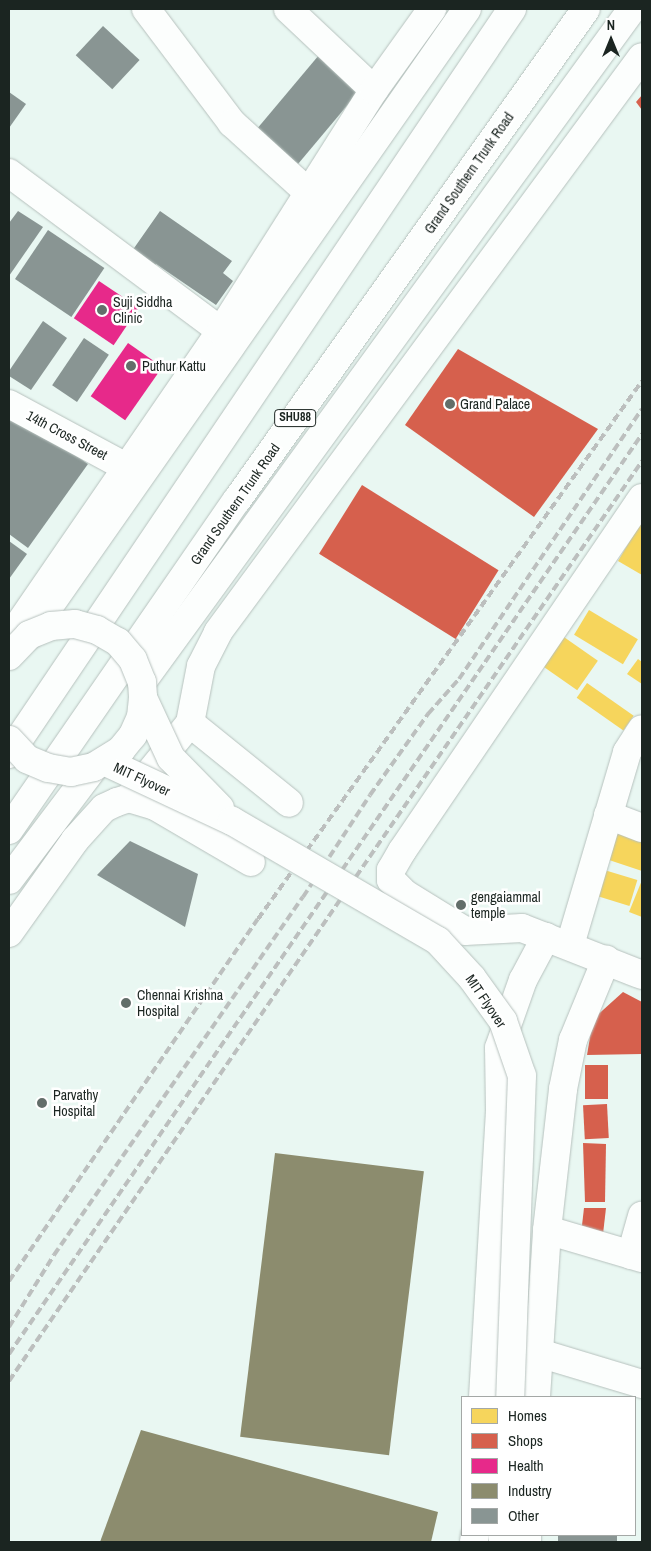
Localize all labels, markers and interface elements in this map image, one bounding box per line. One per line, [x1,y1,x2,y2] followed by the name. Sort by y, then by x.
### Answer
[586,15,636,65] north arrow
[607,16,615,34] text: N
[421,109,517,237] street label: Grand Southern Trunk Road
[113,294,172,326] place label: Suji Siddha Clinic
[95,303,109,317] marker: Suji Siddha Clinic
[142,358,206,374] place label: Puthur Kattu
[124,359,138,373] marker: Puthur Kattu
[460,396,530,412] place label: Grand Palace
[444,398,456,410] marker: Grand Palace
[24,407,110,463] street label: 14th Cross Street
[274,408,316,428] road number: SHU88
[187,440,283,568] street label: Grand Southern Trunk Road
[111,759,173,799] street label: MIT Flyover
[471,889,541,922] place label: gengaiammal temple
[455,899,467,911] marker: gengaiammal temple
[462,971,510,1031] street label: MIT Flyover
[137,987,223,1020] place label: Chennai Krishna Hospital
[119,996,133,1010] marker: Chennai Krishna Hospital
[53,1087,98,1120] place label: Parvathy Hospital
[35,1096,49,1110] marker: Parvathy Hospital
[461,1396,636,1536] legend
[508,1405,547,1426] text: Homes
[508,1430,543,1451] text: Shops
[508,1455,544,1476] text: Health
[508,1480,552,1501] text: Industry
[508,1505,539,1526] text: Other

